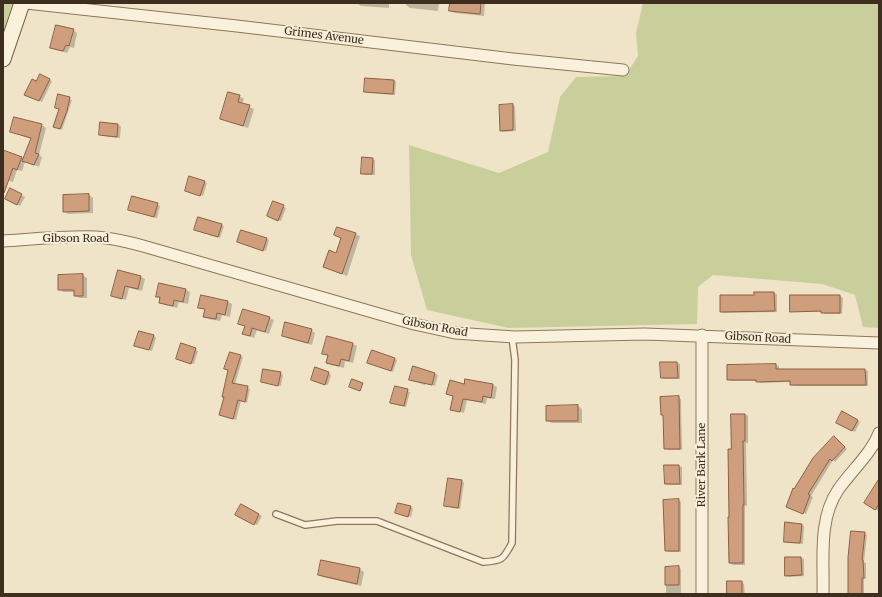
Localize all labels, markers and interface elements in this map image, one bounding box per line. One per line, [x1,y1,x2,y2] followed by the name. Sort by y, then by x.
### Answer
[284,25,364,47] street label: Grimes Avenue
[43,232,109,246] street label: Gibson Road
[401,314,469,340] street label: Gibson Road
[725,330,791,346] street label: Gibson Road
[695,423,709,507] street label: River Bark Lane

